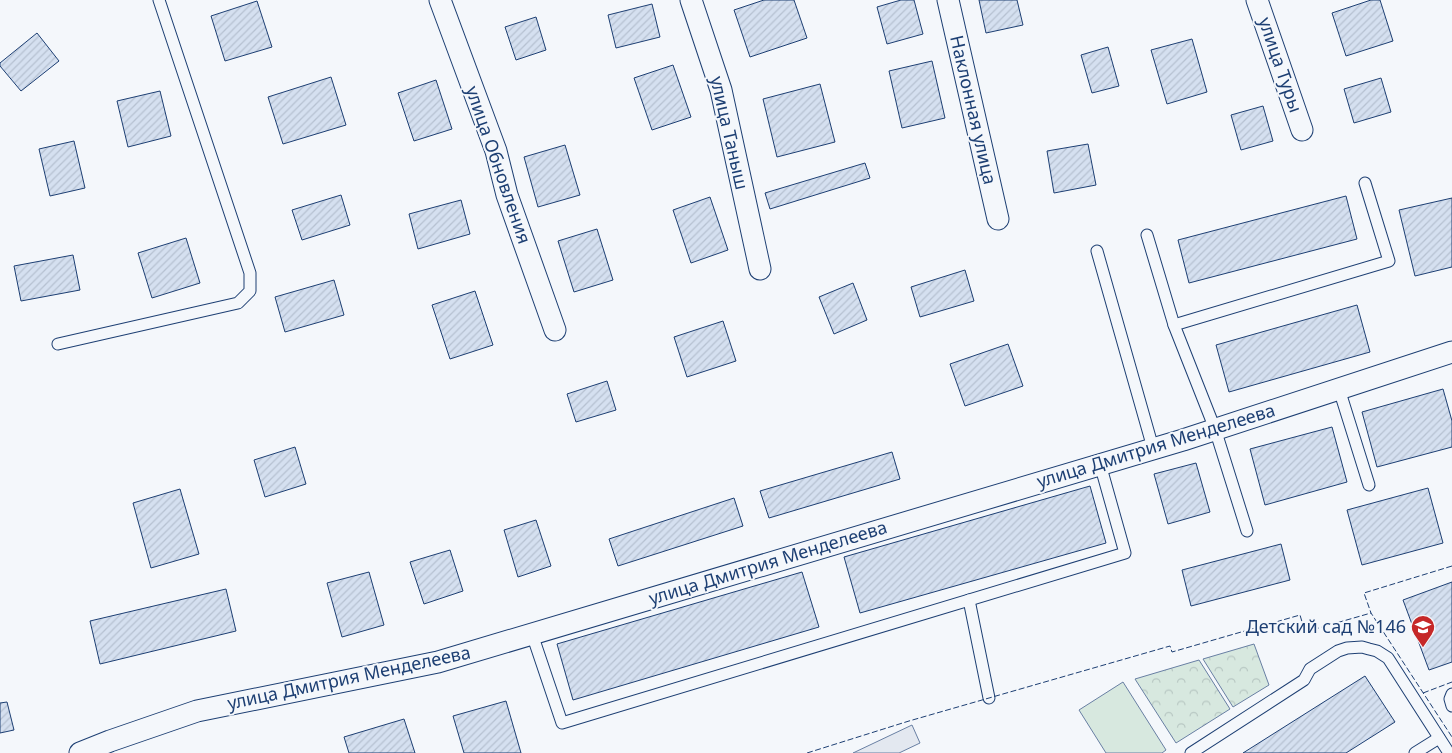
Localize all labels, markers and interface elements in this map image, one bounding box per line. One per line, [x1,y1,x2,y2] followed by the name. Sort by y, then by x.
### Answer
[1253,14,1308,115] street label: улица Туры
[945,33,1003,187] street label: Наклонная улица
[705,74,755,192] street label: улица Таныш
[461,83,537,247] street label: улица Обновления
[1034,397,1278,493] street label: улица Дмитрия Менделеева
[646,514,890,610] street label: улица Дмитрия Менделеева
[1246,614,1406,638] place label: Детский сад №146
[1410,614,1436,648] school or university icon: Детский сад №146
[225,639,473,715] street label: улица Дмитрия Менделеева

